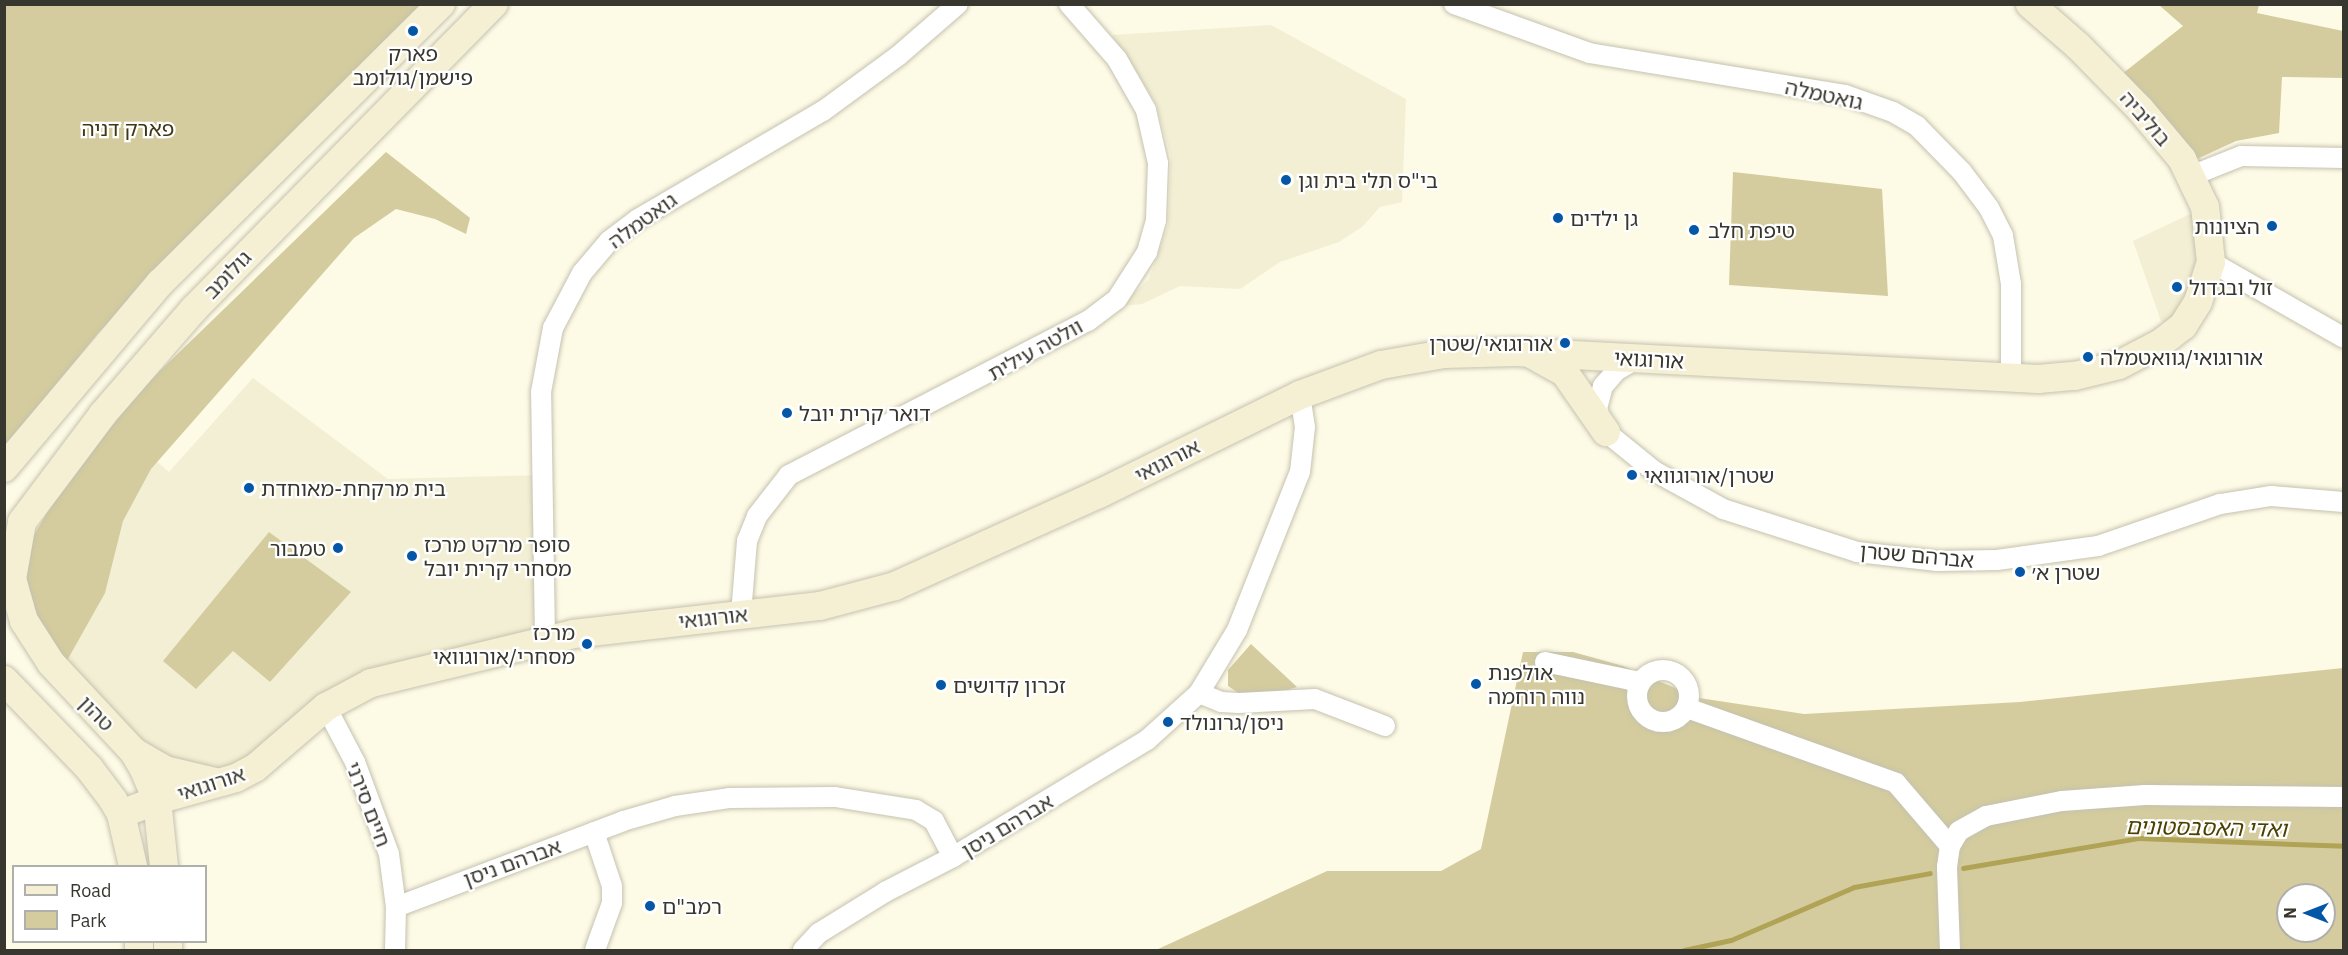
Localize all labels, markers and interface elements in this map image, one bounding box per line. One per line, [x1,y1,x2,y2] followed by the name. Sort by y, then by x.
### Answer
[406,24,420,38] marker: פארק פישמן/גולומב
[353,40,473,90] place label: פארק פישמן/גולומב
[1783,73,1865,115] street label: גואטמלה
[2115,85,2177,151] street label: בוליביה
[82,115,174,141] park label: פארק דניה
[1298,167,1438,193] place label: בי"ס תלי בית וגן
[1279,173,1293,187] marker: בי"ס תלי בית וגן
[603,187,681,253] street label: גואטמלה
[1570,205,1638,231] place label: גן ילדים
[1551,211,1565,225] marker: גן ילדים
[2194,213,2260,239] place label: הציונות
[1708,217,1795,243] place label: טיפת חלב
[2265,219,2279,233] marker: הציונות
[1685,221,1703,239] marker: טיפת חלב
[198,245,256,303] street label: גולומב
[2189,274,2273,300] place label: זול ובגדול
[2170,280,2184,294] marker: זול ובגדול
[983,313,1087,385] street label: וולטה עילית
[1429,330,1553,356] place label: אורוגואי/שטרן
[1558,336,1572,350] marker: אורוגואי/שטרן
[2100,344,2263,370] place label: אורוגואי/גוואטמלה
[1613,345,1685,373] street label: אורוגואי
[2081,350,2095,364] marker: אורוגואי/גוואטמלה
[799,400,931,426] place label: דואר קרית יובל
[780,406,794,420] marker: דואר קרית יובל
[1130,433,1204,487] street label: אורוגואי
[1644,462,1774,488] place label: שטרן/אורוגוואי
[1625,468,1639,482] marker: שטרן/אורוגוואי
[261,475,446,501] place label: בית מרקחת-מאוחדת
[242,481,256,495] marker: בית מרקחת-מאוחדת
[424,531,572,581] place label: סופר מרקט מרכז מסחרי קרית יובל
[270,535,326,561] place label: טמבור
[1859,537,1975,573] street label: אברהם שטרן
[331,541,345,555] marker: טמבור
[405,549,419,563] marker: סופר מרקט מרכז מסחרי קרית יובל
[2032,559,2100,585] place label: שטרן א׳
[2013,565,2027,579] marker: שטרן א׳
[677,601,749,633] street label: אורוגואי
[433,619,575,669] place label: מרכז מסחרי/אורוגוואי
[580,637,594,651] marker: מרכז מסחרי/אורוגוואי
[1488,659,1585,709] place label: אולפנת נווה רוחמה
[953,672,1066,698] place label: זכרון קדושים
[1469,677,1483,691] marker: אולפנת נווה רוחמה
[934,678,948,692] marker: זכרון קדושים
[74,690,120,736] street label: טהון
[1180,709,1284,735] place label: ניסן/גרונולד
[1161,715,1175,729] marker: ניסן/גרונולד
[341,758,397,850] street label: חיים סירני
[174,760,248,806] street label: אורוגואי
[957,788,1057,862] street label: אברהם ניסן
[2125,812,2287,842] water label: ואדי האסבסטונים
[460,833,564,891] street label: אברהם ניסן
[12,865,207,943] legend
[70,879,111,902] text: Road
[2276,883,2336,943] north arrow
[662,893,722,919] place label: רמב"ם
[643,899,657,913] marker: רמב"ם
[2280,907,2300,919] text: N
[70,909,106,932] text: Park

